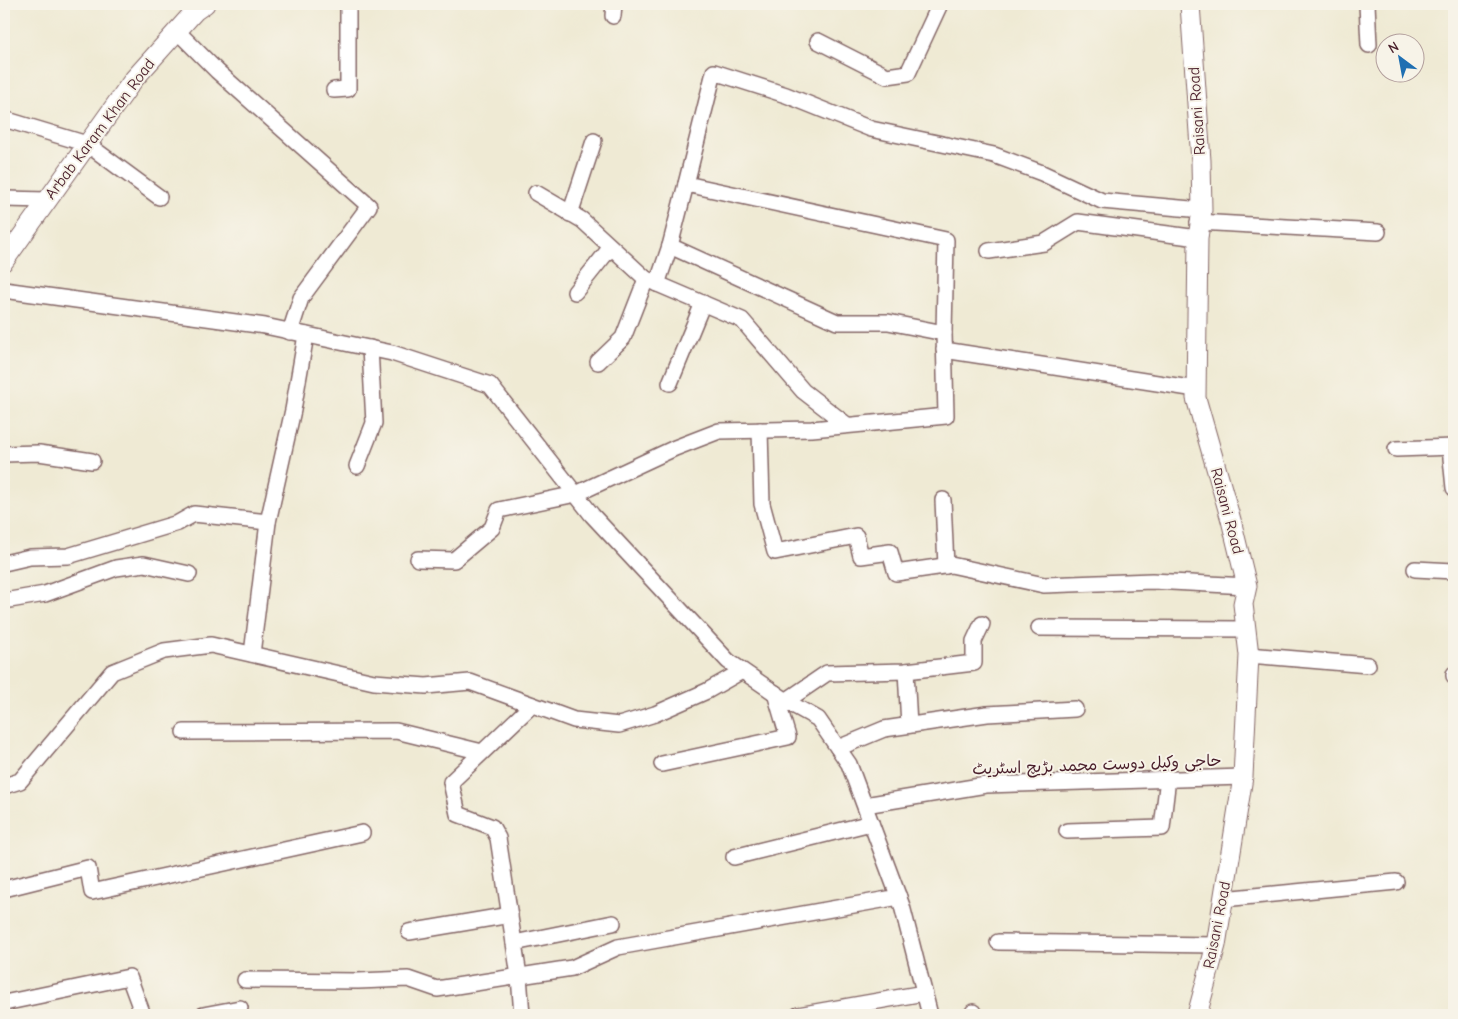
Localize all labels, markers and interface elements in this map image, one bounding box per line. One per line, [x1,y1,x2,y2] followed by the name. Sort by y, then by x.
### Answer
[1376,32,1426,82] north arrow
[1385,38,1402,57] text: N
[41,55,159,203] street label: Arbab Karam Khan Road
[1185,66,1209,156] street label: Raisani Road
[1207,466,1247,556] street label: Raisani Road
[972,752,1222,779] street label: حاجی وکیل دوست محمد بڑیچ اسٹریٹ
[1200,880,1234,970] street label: Raisani Road

